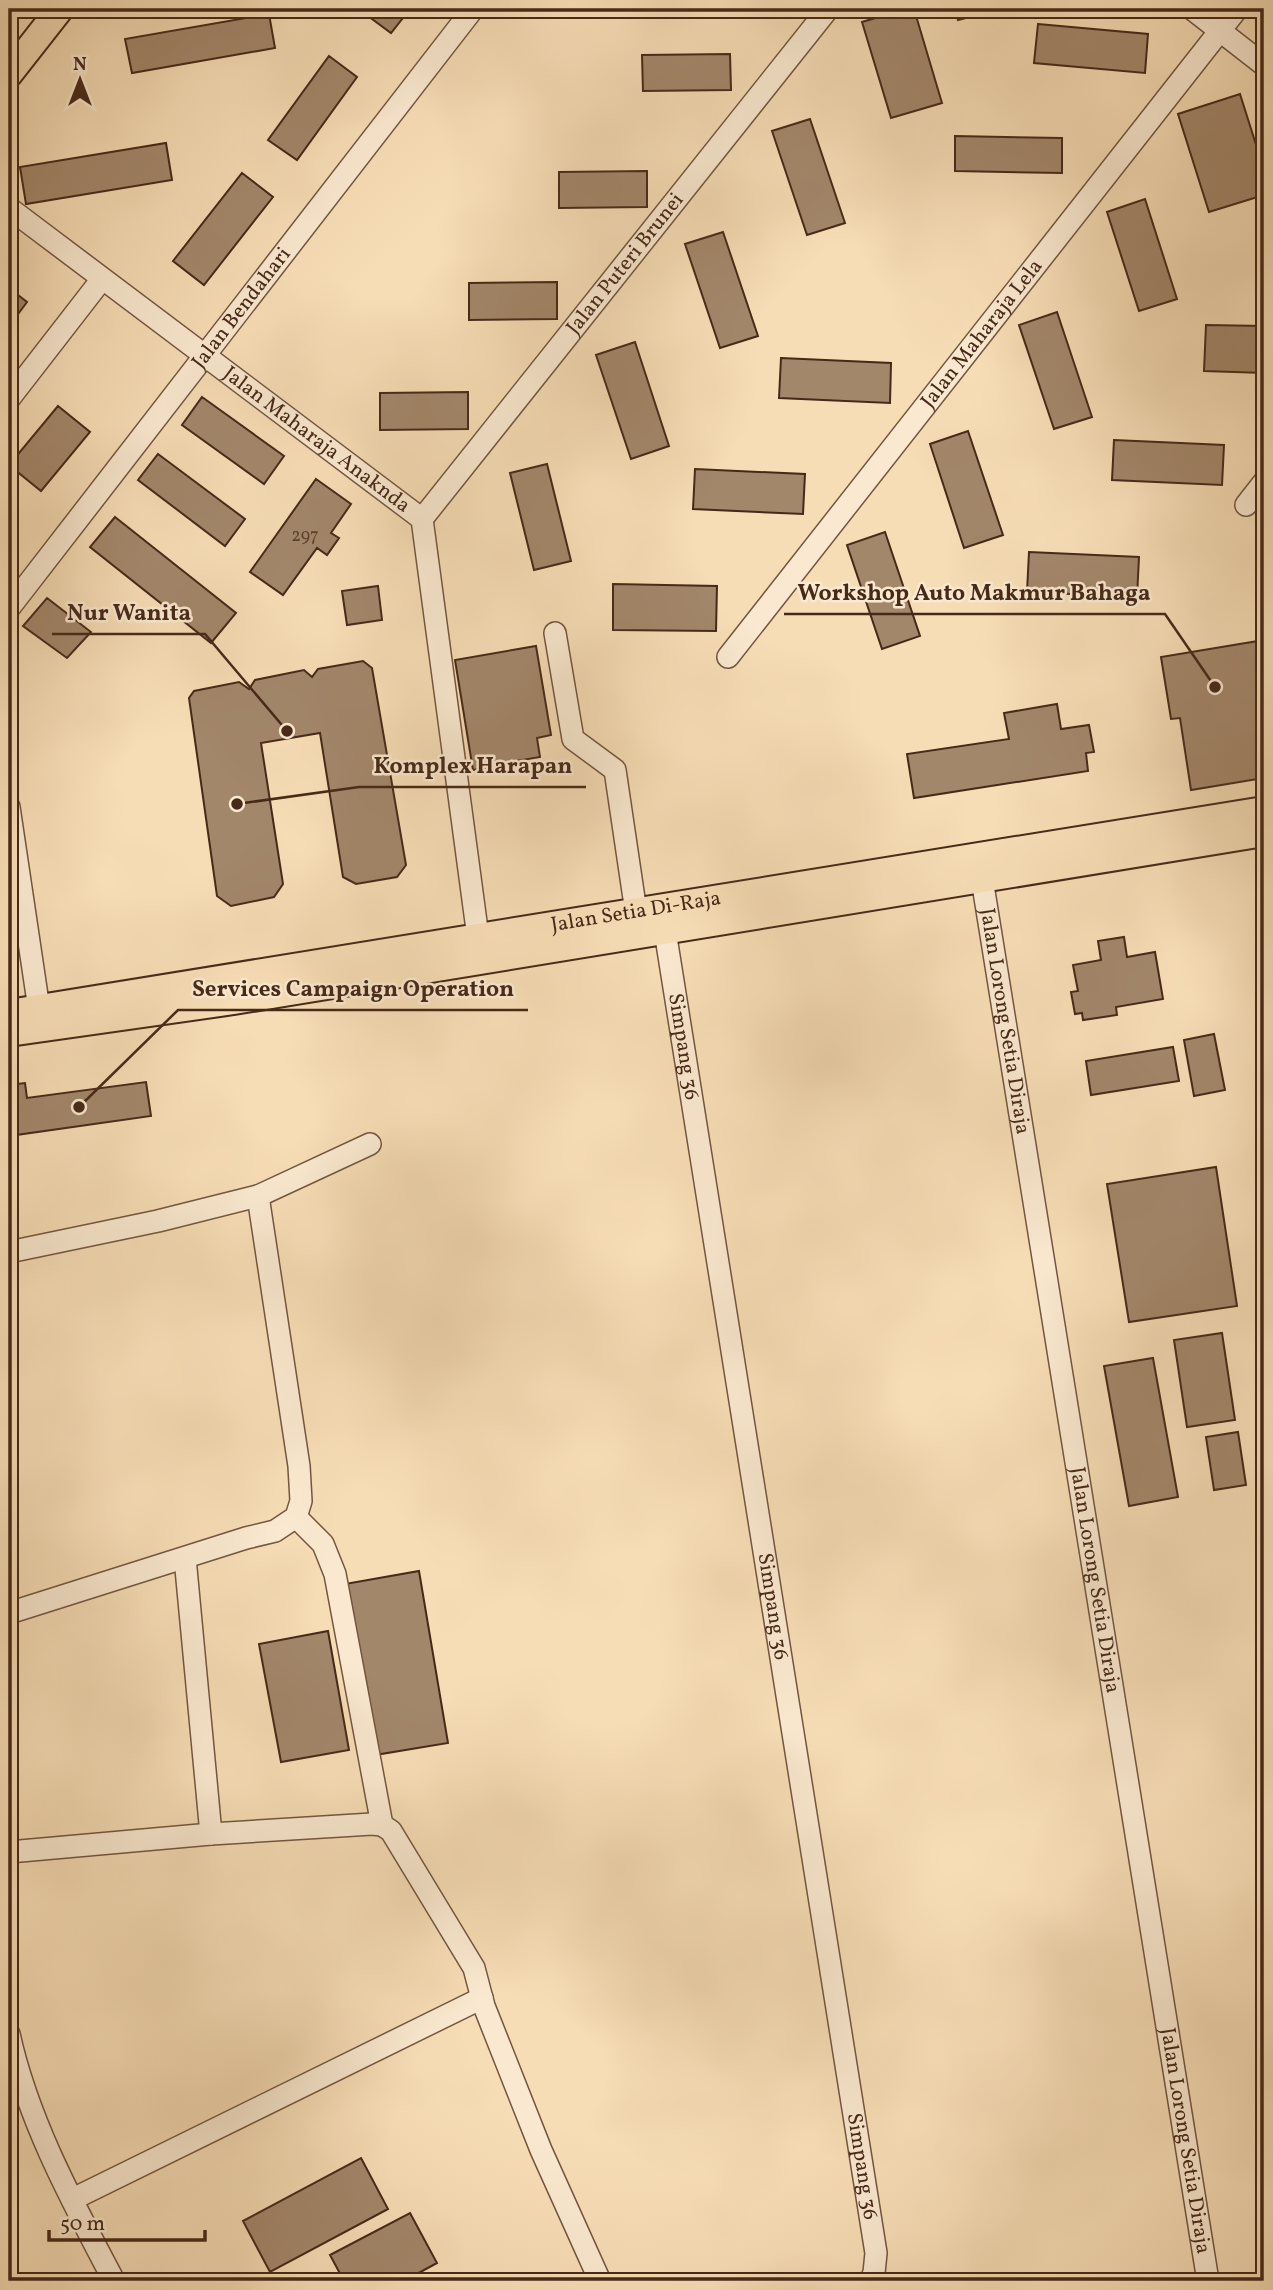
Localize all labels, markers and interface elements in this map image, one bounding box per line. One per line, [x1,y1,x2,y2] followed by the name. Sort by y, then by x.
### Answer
[46,46,116,116] north arrow
[73,52,87,78] text: N
[559,187,691,341] street label: Jalan Puteri Brunei
[185,241,298,375] street label: Jalan Bendahari
[914,253,1050,414] street label: Jalan Maharaja Lela
[217,359,416,520] street label: Jalan Maharaja Anaknda
[291,524,319,549] house number: 297
[784,570,1165,614] callout: Workshop Auto Makmur Bahaga
[797,578,1151,610] text: Workshop Auto Makmur Bahaga
[52,590,205,634] callout: Nur Wanita
[67,598,191,630] text: Nur Wanita
[359,743,586,787] callout: Komplex Harapan
[374,751,572,783] text: Komplex Harapan
[549,884,723,940] street label: Jalan Setia Di-Raja
[972,906,1037,1136] street label: Jalan Lorong Setia Diraja
[178,966,528,1010] callout: Services Campaign Operation
[192,974,514,1006] text: Services Campaign Operation
[661,991,706,1102] street label: Simpang 36
[1062,1465,1128,1695] street label: Jalan Lorong Setia Diraja
[750,1551,796,1662] street label: Simpang 36
[1153,2026,1218,2256] street label: Jalan Lorong Setia Diraja
[839,2111,885,2222] street label: Simpang 36
[49,2199,205,2243] scale bar
[60,2210,105,2239] text: 50 m

